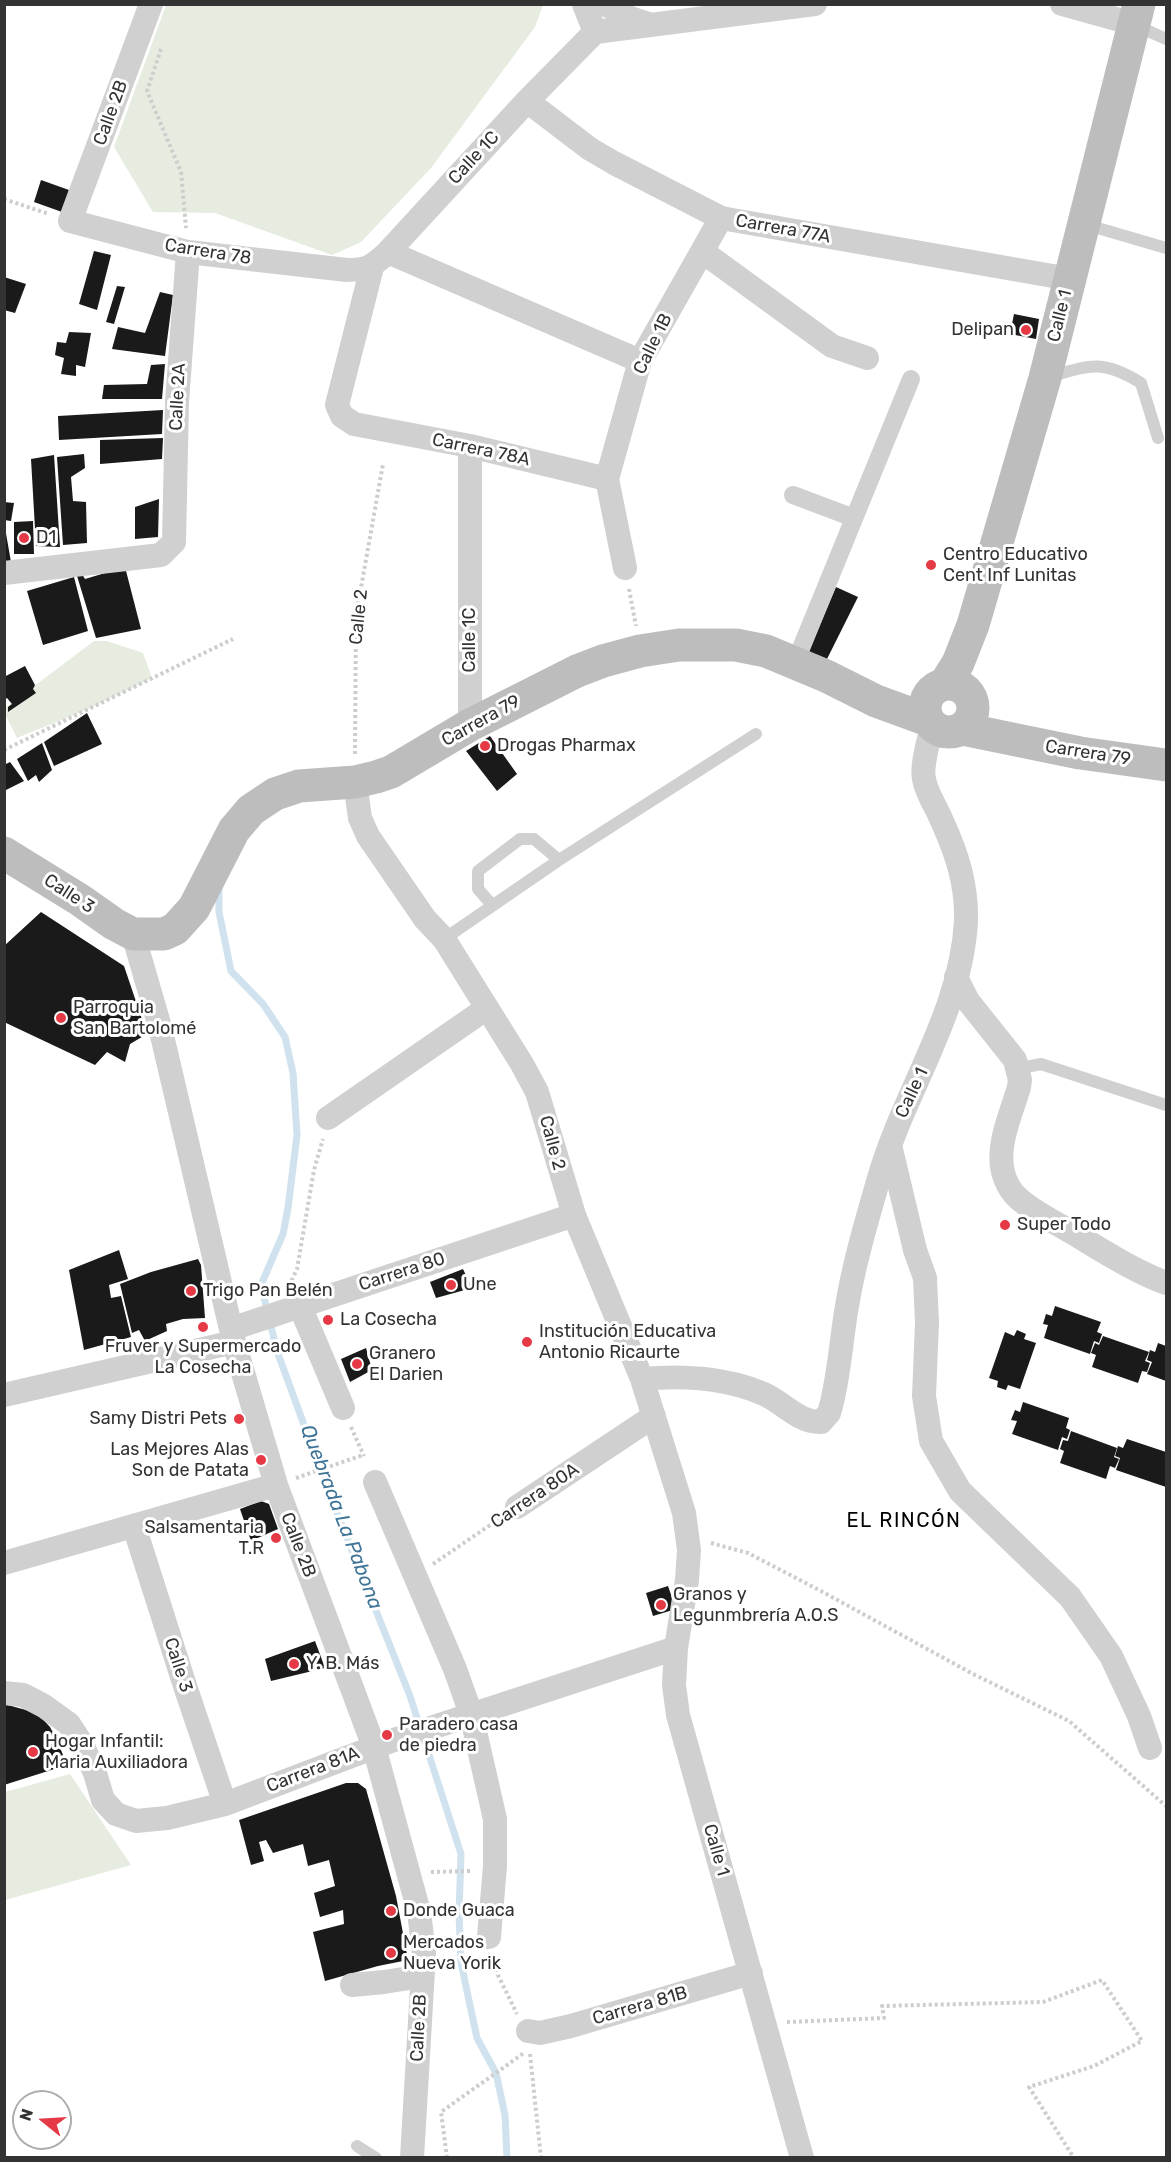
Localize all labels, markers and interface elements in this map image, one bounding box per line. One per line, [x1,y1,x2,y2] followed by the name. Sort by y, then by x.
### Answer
[89,77,133,149] street label: Calle 2B
[444,127,504,189] street label: Calle 1C
[734,210,832,248] street label: Carrera 77A
[163,235,253,269] street label: Carrera 78
[1043,288,1077,344] street label: Calle 1
[629,310,677,378] street label: Calle 1B
[951,319,1014,341] place label: Delipan
[1019,323,1033,337] marker: Delipan
[165,363,191,431] street label: Calle 2A
[430,429,532,471] street label: Carrera 78A
[36,527,56,549] place label: D1
[17,531,31,545] marker: D1
[943,544,1088,586] place label: Centro Educativo Cent Inf Lunitas
[924,558,938,572] marker: Centro Educativo Cent Inf Lunitas
[345,588,373,646] street label: Calle 2
[459,608,481,672] street label: Calle 1C
[438,691,524,751] street label: Carrera 79
[497,735,636,757] place label: Drogas Pharmax
[1044,736,1132,770] street label: Carrera 79
[478,739,492,753] marker: Drogas Pharmax
[40,870,98,918] street label: Calle 3
[73,997,196,1040] place label: Parroquia San Bartolomé
[54,1011,68,1025] marker: Parroquia San Bartolomé
[891,1064,933,1122] street label: Calle 1
[534,1113,570,1173] street label: Calle 2
[1017,1214,1111,1236] place label: Super Todo
[998,1218,1012,1232] marker: Super Todo
[356,1248,448,1296] street label: Carrera 80
[463,1274,497,1296] place label: Une
[444,1278,458,1292] marker: Une
[203,1280,333,1302] place label: Trigo Pan Belén
[184,1284,198,1298] marker: Trigo Pan Belén
[340,1309,437,1331] place label: La Cosecha
[321,1313,335,1327] marker: La Cosecha
[196,1320,210,1334] marker: Fruver y Supermercado La Cosecha
[539,1321,716,1364] place label: Institución Educativa Antonio Ricaurte
[520,1335,534,1349] marker: Institución Educativa Antonio Ricaurte
[105,1336,301,1378] place label: Fruver y Supermercado La Cosecha
[369,1343,443,1386] place label: Granero El Darien
[350,1357,364,1371] marker: Granero El Darien
[90,1408,227,1430] place label: Samy Distri Pets
[232,1412,246,1426] marker: Samy Distri Pets
[295,1421,387,1613] water label: Quebrada La Pabona
[110,1439,249,1482] place label: Las Mejores Alas Son de Patata
[254,1453,268,1467] marker: Las Mejores Alas Son de Patata
[487,1459,583,1533] street label: Carrera 80A
[847,1509,961,1533] district label: EL RINCÓN
[276,1510,320,1580] street label: Calle 2B
[144,1517,264,1559] place label: Salsamentaria T.R
[269,1531,283,1545] marker: Salsamentaria T.R
[673,1584,838,1626] place label: Granos y Legunmbrería A.O.S
[654,1598,668,1612] marker: Granos y Legunmbrería A.O.S
[159,1635,197,1695] street label: Calle 3
[306,1653,379,1675] place label: Y. B. Más
[287,1657,301,1671] marker: Y. B. Más
[399,1714,518,1756] place label: Paradero casa de piedra
[380,1728,394,1742] marker: Paradero casa de piedra
[45,1731,188,1774] place label: Hogar Infantil: Maria Auxiliadora
[263,1742,363,1798] street label: Carrera 81A
[26,1745,40,1759] marker: Hogar Infantil: Maria Auxiliadora
[698,1822,734,1878] street label: Calle 1
[403,1900,515,1922] place label: Donde Guaca
[384,1904,398,1918] marker: Donde Guaca
[403,1932,501,1974] place label: Mercados Nueva Yorik
[384,1946,398,1960] marker: Mercados Nueva Yorik
[590,1982,690,2030] street label: Carrera 81B
[406,1994,432,2062] street label: Calle 2B
[12,2090,72,2150] north arrow
[15,2106,37,2123] text: N

